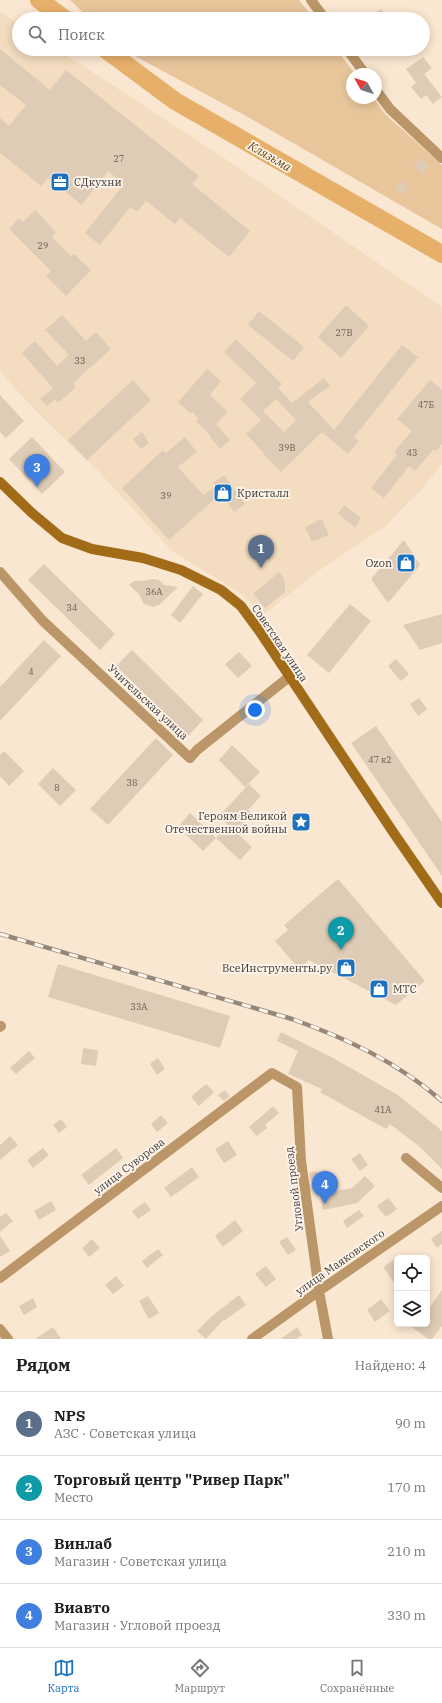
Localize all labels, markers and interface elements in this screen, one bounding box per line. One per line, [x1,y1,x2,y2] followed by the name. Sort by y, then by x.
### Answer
[12,12,430,56] search box
[26,23,48,45] icon: search
[58,25,105,44] text: Поиск
[346,68,382,104] north arrow
[245,137,295,175] water label: Клязьма
[114,153,124,164] house number: 27
[49,171,71,193] office icon: СДкухни
[74,175,122,189] place label: СДкухни
[38,240,48,251] house number: 29
[336,327,352,338] house number: 27В
[75,355,85,366] house number: 33
[418,399,435,410] house number: 47Б
[279,442,295,453] house number: 39В
[407,447,417,458] house number: 43
[24,454,50,487] pin: 3
[212,482,234,504] shop icon: Кристалл
[237,486,290,500] place label: Кристалл
[161,490,171,501] house number: 39
[248,535,274,568] pin: 1
[395,552,417,574] shop icon: Ozon
[365,556,392,570] place label: Ozon
[146,586,163,597] house number: 36А
[67,602,77,613] house number: 34
[249,602,311,684] street label: Советская улица
[105,661,191,743] street label: Учительская улица
[28,666,34,677] house number: 4
[245,700,265,720] your location
[368,754,392,765] house number: 47 к2
[127,777,137,788] house number: 38
[54,782,60,793] house number: 8
[165,809,287,836] place label: Героям Великой Отечественной войны
[290,811,312,833] place icon: Героям Великой Отечественной войны
[328,917,354,950] pin: 2
[335,957,357,979] shop icon: ВсеИнструменты.ру
[222,961,332,975] place label: ВсеИнструменты.ру
[368,978,390,1000] shop icon: МТС
[393,982,417,996] place label: МТС
[131,1001,148,1012] house number: 33А
[375,1104,392,1115] house number: 41А
[91,1135,167,1197] street label: улица Суворова
[282,1146,306,1232] street label: Угловой проезд
[312,1171,338,1204] pin: 4
[293,1226,387,1298] street label: улица Маяковского
[394,1255,430,1327] map controls
[394,1255,430,1291] button: locate
[394,1291,430,1327] button: layers
[16,1354,71,1376] text: Рядом
[355,1357,426,1374] text: Найдено: 4
[54,1406,86,1425] text: NPS
[25,1415,33,1432] text: 1
[395,1415,426,1432] text: 90 m
[54,1425,196,1442] text: АЗС · Советская улица
[54,1470,290,1489] text: Торговый центр "Ривер Парк"
[25,1479,33,1496] text: 2
[387,1479,426,1496] text: 170 m
[54,1489,93,1506] text: Место
[54,1534,112,1553] text: Винлаб
[25,1543,33,1560] text: 3
[387,1543,426,1560] text: 210 m
[54,1553,227,1570] text: Магазин · Советская улица
[54,1598,110,1617] text: Виавто
[25,1607,33,1624] text: 4
[387,1607,426,1624] text: 330 m
[54,1617,220,1634] text: Магазин · Угловой проезд
[48,1657,79,1695] tab: Карта
[175,1657,225,1695] tab: Маршрут
[320,1657,394,1695] tab: Сохранённые

